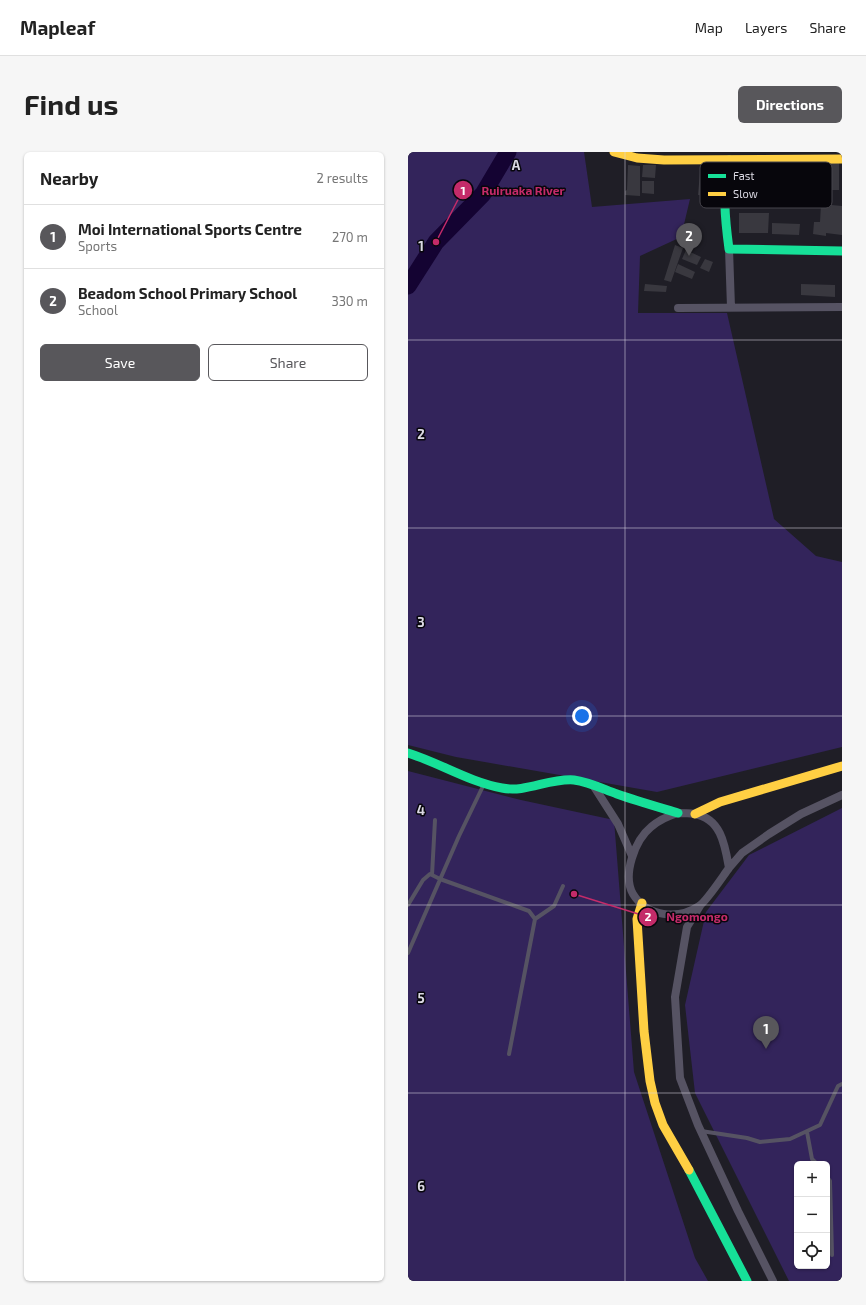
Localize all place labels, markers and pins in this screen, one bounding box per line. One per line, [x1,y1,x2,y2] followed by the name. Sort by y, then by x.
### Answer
[453,178,572,202] callout: Ruiruaka River
[676,223,702,256] pin: 2
[638,905,736,929] callout: Ngomongo
[753,1016,779,1049] pin: 1

